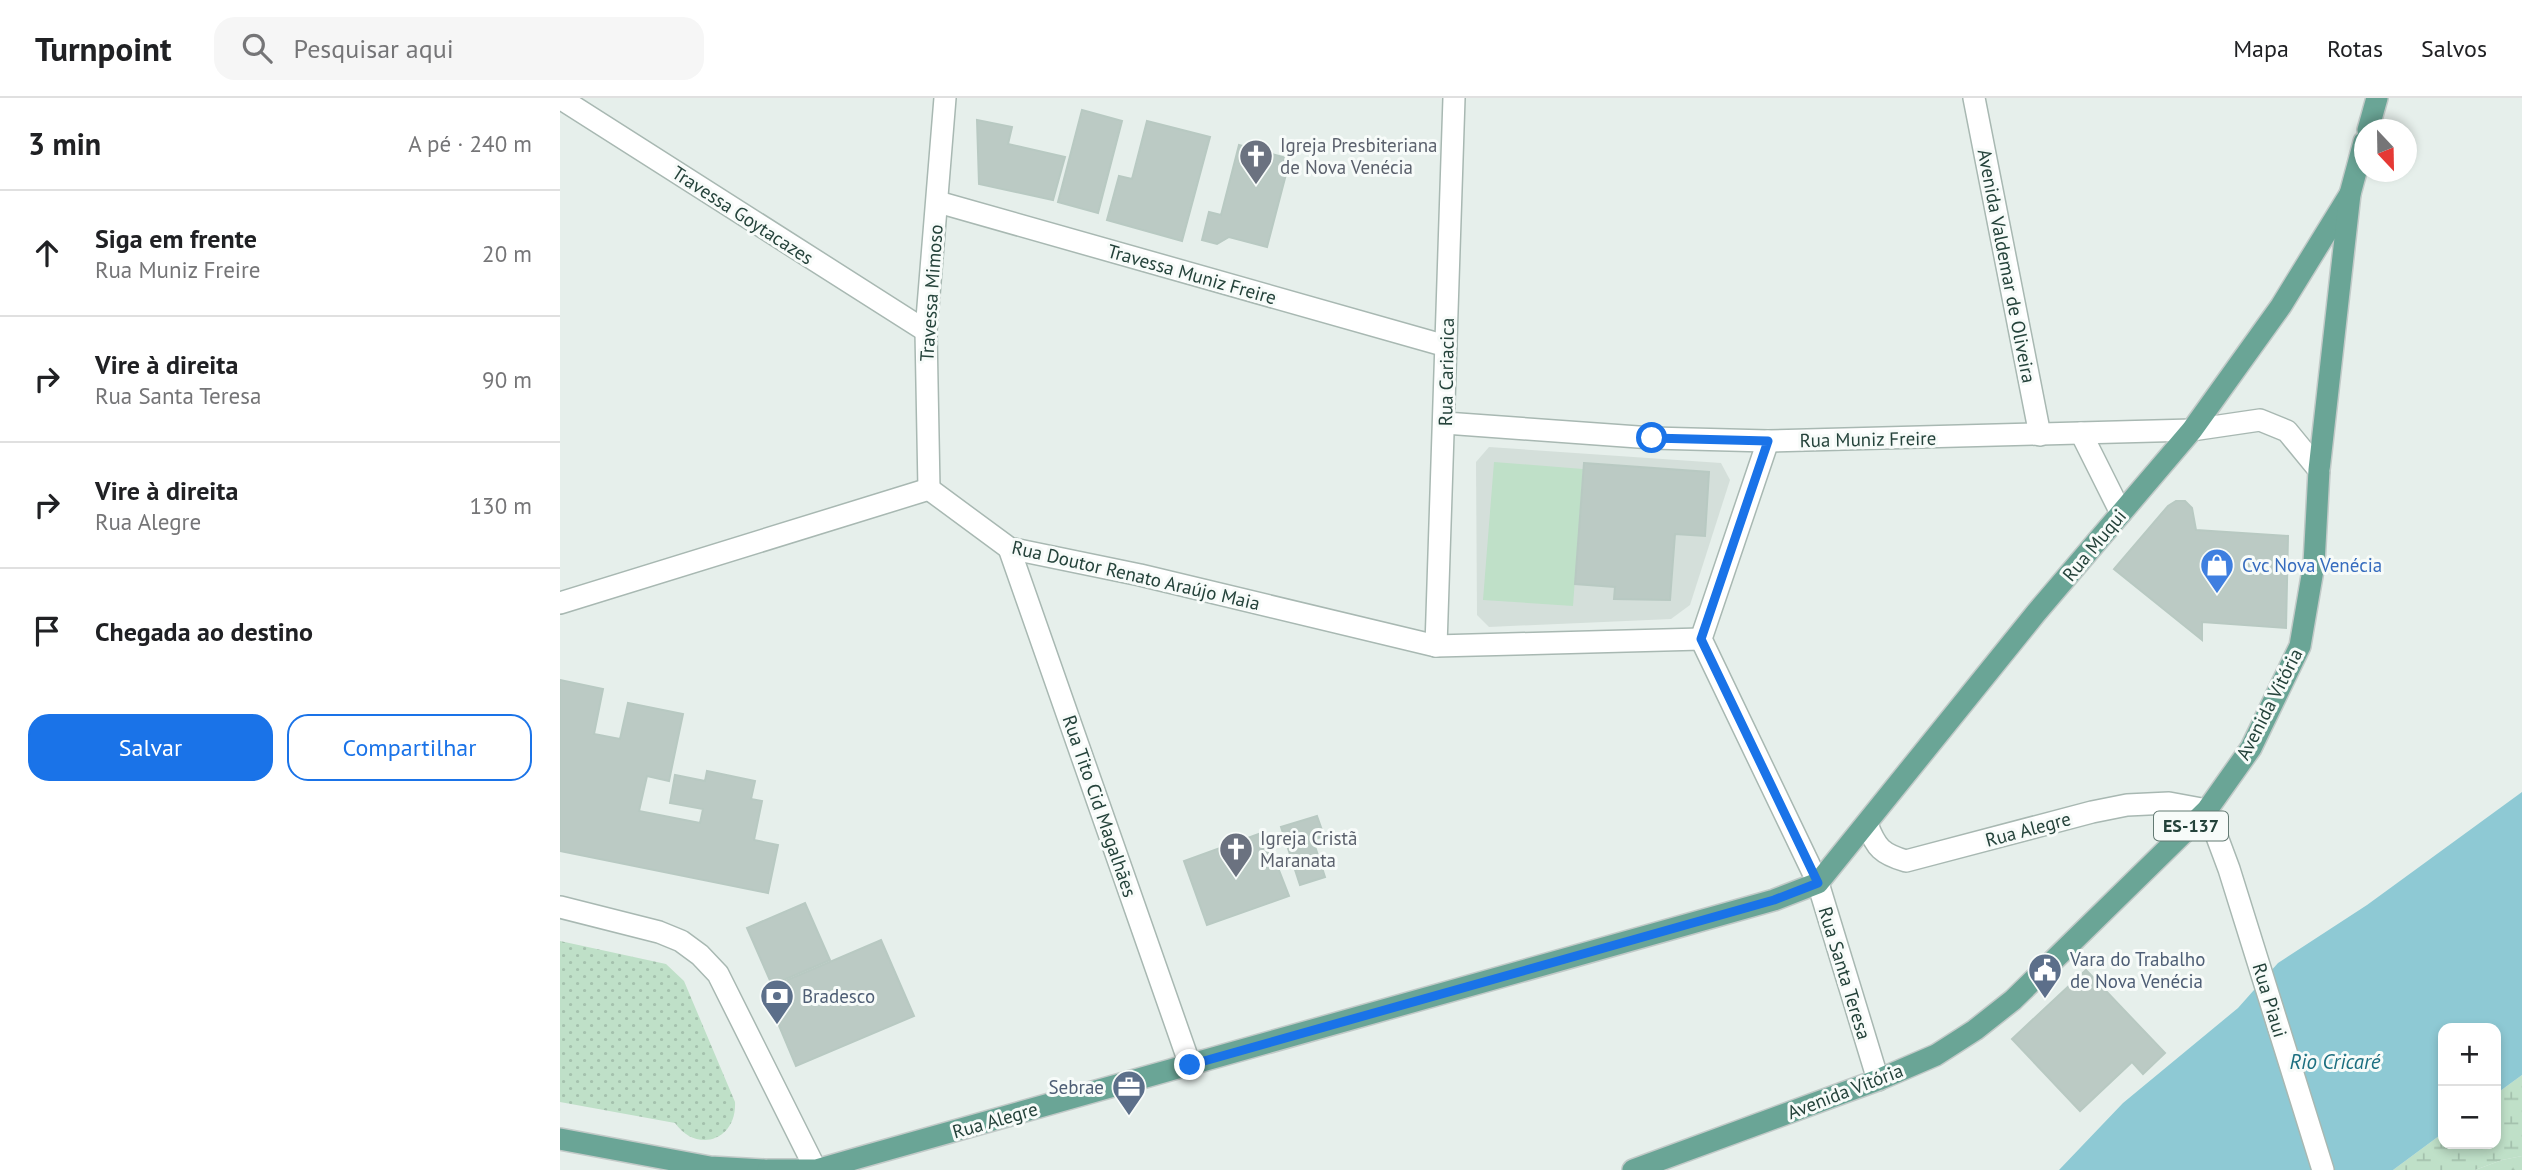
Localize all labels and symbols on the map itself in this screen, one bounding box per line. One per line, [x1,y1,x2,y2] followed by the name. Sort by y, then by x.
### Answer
[2354,119,2417,182] north arrow
[1280,133,1438,179] place label: Igreja Presbiteriana de Nova Venécia
[1237,137,1275,186] church icon: Igreja Presbiteriana de Nova Venécia
[1973,147,2041,385] street label: Avenida Valdemar de Oliveira
[668,160,818,270] street label: Travessa Goytacazes
[914,224,948,362] street label: Travessa Mimoso
[1105,238,1279,310] street label: Travessa Muniz Freire
[1433,318,1459,426] street label: Rua Cariacica
[1636,422,1667,453] route start
[1799,426,1937,452] street label: Rua Muniz Freire
[2057,504,2131,586] street label: Rua Muqui
[1010,535,1262,615] street label: Rua Doutor Renato Araújo Maia
[2198,546,2236,595] shop icon: Cvc Nova Venécia
[2242,553,2382,577] place label: Cvc Nova Venécia
[2231,644,2307,764] street label: Avenida Vitória
[1058,712,1142,900] street label: Rua Tito Cid Magalhães
[1983,806,2073,852] street label: Rua Alegre
[2154,812,2228,840] road number: ES-137
[1260,826,1357,872] place label: Igreja Cristã Maranata
[1217,830,1255,879] church icon: Igreja Cristã Maranata
[1813,904,1877,1042] street label: Rua Santa Teresa
[2069,947,2205,993] place label: Vara do Trabalho de Nova Venécia
[2026,951,2064,1000] public building icon: Vara do Trabalho de Nova Venécia
[2247,960,2293,1040] street label: Rua Piaui
[758,977,796,1026] bank icon: Bradesco
[802,984,875,1008] place label: Bradesco
[2289,1048,2381,1075] water label: Rio Cricaré
[1174,1049,1205,1080] route end
[1784,1058,1906,1124] street label: Avenida Vitória
[1110,1068,1148,1117] office icon: Sebrae
[1048,1075,1104,1099] place label: Sebrae
[950,1096,1040,1144] street label: Rua Alegre

